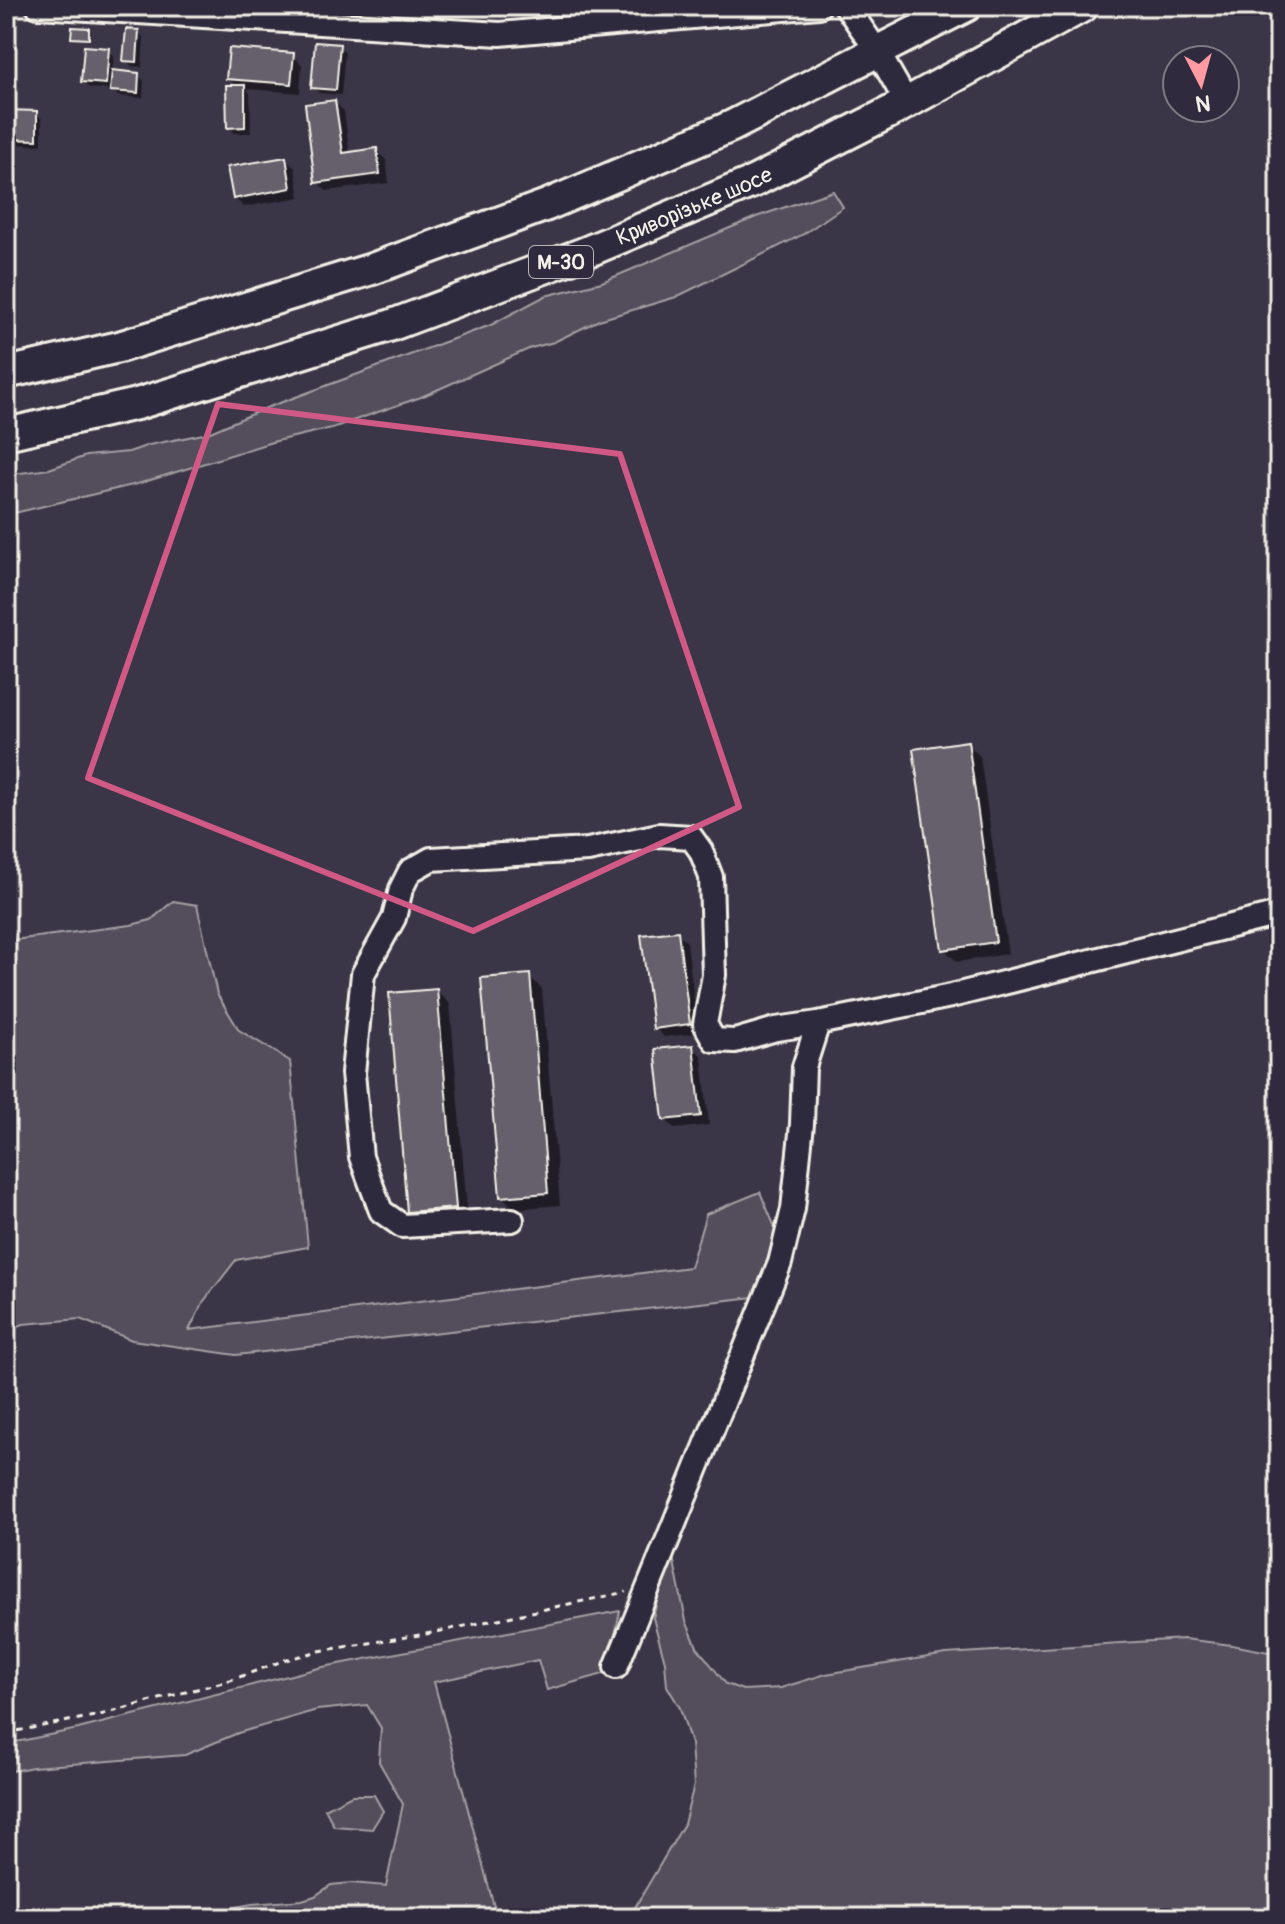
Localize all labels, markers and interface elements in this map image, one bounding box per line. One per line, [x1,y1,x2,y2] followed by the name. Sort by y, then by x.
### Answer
[1161,44,1241,124] north arrow
[1194,88,1212,118] text: N
[612,160,777,252] street label: Криворізьке шосе
[529,246,593,278] road number: М-30

